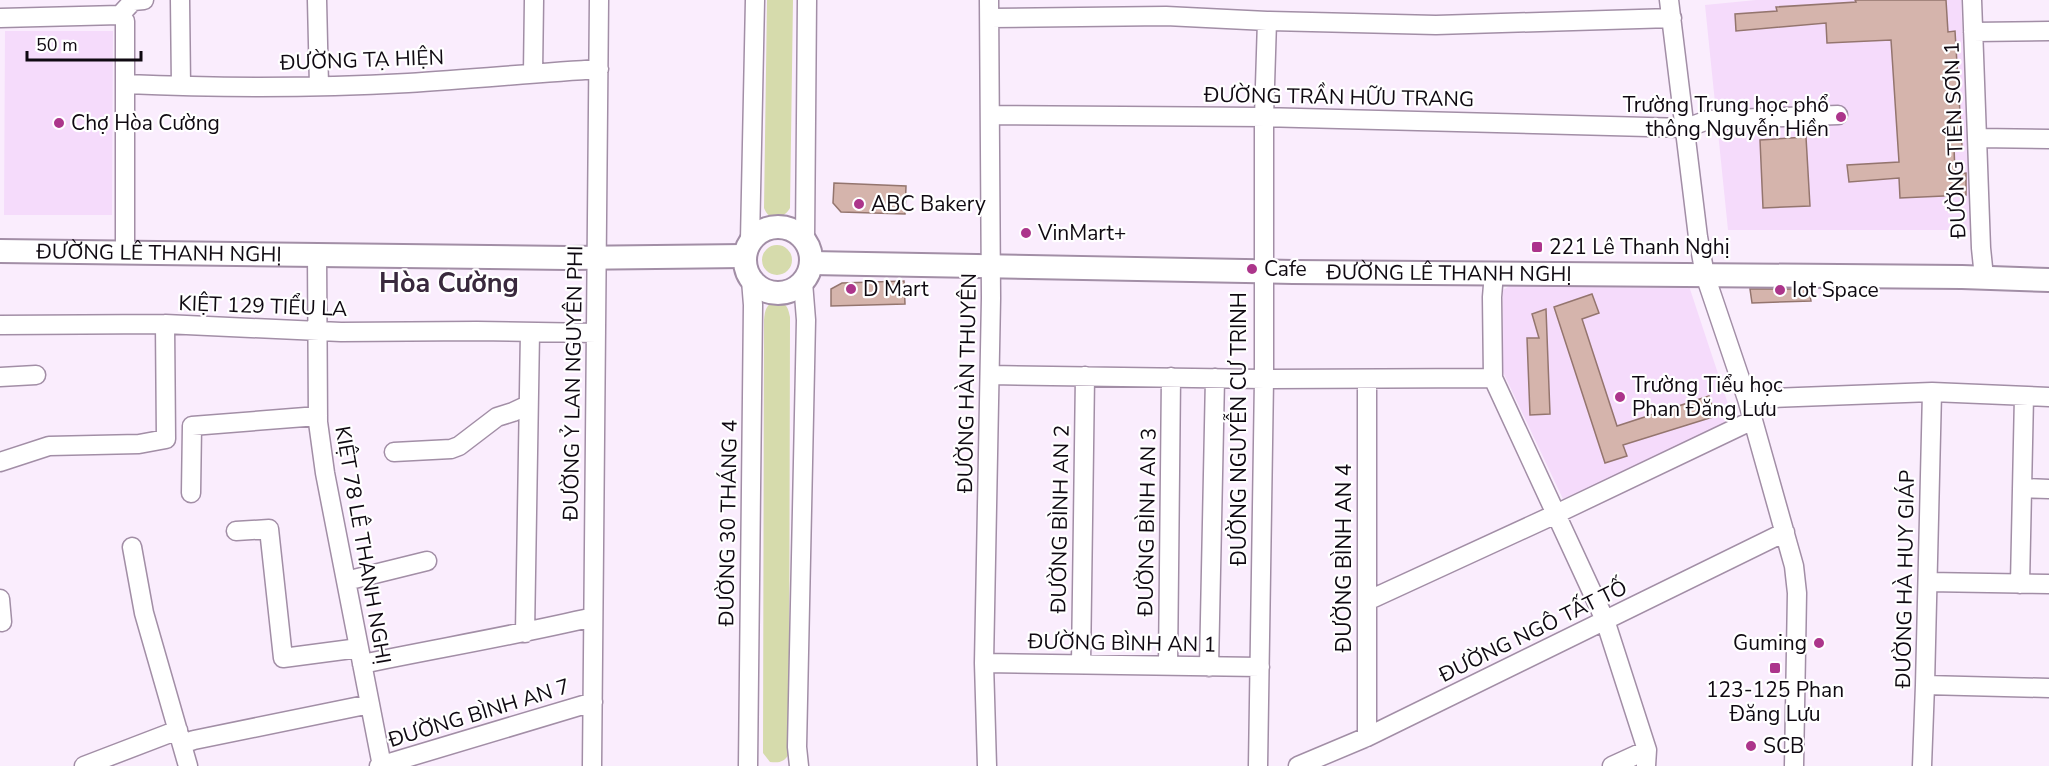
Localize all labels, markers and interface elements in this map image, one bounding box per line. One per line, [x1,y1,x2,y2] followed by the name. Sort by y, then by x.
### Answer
[27,24,141,62] scale bar
[36,33,78,57] text: 50 m
[1938,41,1972,240] street label: ĐƯỜNG TIÊN SƠN 1
[279,43,444,77] street label: ĐƯỜNG TẠ HIỆN
[1203,79,1474,113] street label: ĐƯỜNG TRẦN HỮU TRANG
[1623,91,1829,143] place label: Trường Trung học phổ thông Nguyễn Hiền
[71,109,220,137] place label: Chợ Hòa Cường
[1834,110,1848,124] marker: Trường Trung học phổ thông Nguyễn Hiền
[52,116,66,130] marker: Chợ Hòa Cường
[871,190,986,218] place label: ABC Bakery
[852,197,866,211] marker: ABC Bakery
[1037,219,1126,247] place label: VinMart+
[1019,226,1033,240] marker: VinMart+
[1549,233,1730,261] place label: 221 Lê Thanh Nghị
[35,237,282,268] street label: ĐƯỜNG LÊ THANH NGHỊ
[1530,240,1544,254] marker: 221 Lê Thanh Nghị
[557,245,589,522] street label: ĐƯỜNG Ỷ LAN NGUYÊN PHI
[1264,255,1307,283] place label: Cafe
[1325,258,1572,288] street label: ĐƯỜNG LÊ THANH NGHỊ
[1245,262,1259,276] marker: Cafe
[379,265,519,302] district label: Hòa Cường
[951,273,983,494] street label: ĐƯỜNG HÀN THUYÊN
[863,275,929,303] place label: D Mart
[1792,276,1879,304] place label: Iot Space
[844,282,858,296] marker: D Mart
[1773,283,1787,297] marker: Iot Space
[178,287,348,323] street label: KIỆT 129 TIỂU LA
[1223,292,1253,567] street label: ĐƯỜNG NGUYỄN CƯ TRINH
[1632,371,1783,423] place label: Trường Tiểu học Phan Đăng Lưu
[1613,390,1627,404] marker: Trường Tiểu học Phan Đăng Lưu
[712,420,744,627] street label: ĐƯỜNG 30 THÁNG 4
[328,424,398,666] street label: KIỆT 78 LÊ THANH NGHỊ
[1044,425,1076,614] street label: ĐƯỜNG BÌNH AN 2
[1131,428,1163,617] street label: ĐƯỜNG BÌNH AN 3
[1330,464,1358,653] street label: ĐƯỜNG BÌNH AN 4
[1889,470,1921,689] street label: ĐƯỜNG HÀ HUY GIÁP
[1432,571,1632,689] street label: ĐƯỜNG NGÔ TẤT TỐ
[1027,627,1216,659] street label: ĐƯỜNG BÌNH AN 1
[1733,629,1807,657] place label: Guming
[1812,636,1826,650] marker: Guming
[1768,661,1782,675] marker: 123-125 Phan Đăng Lưu
[384,672,573,754] street label: ĐƯỜNG BÌNH AN 7
[1706,676,1844,728] place label: 123-125 Phan Đăng Lưu
[1763,732,1804,760] place label: SCB
[1744,739,1758,753] marker: SCB

